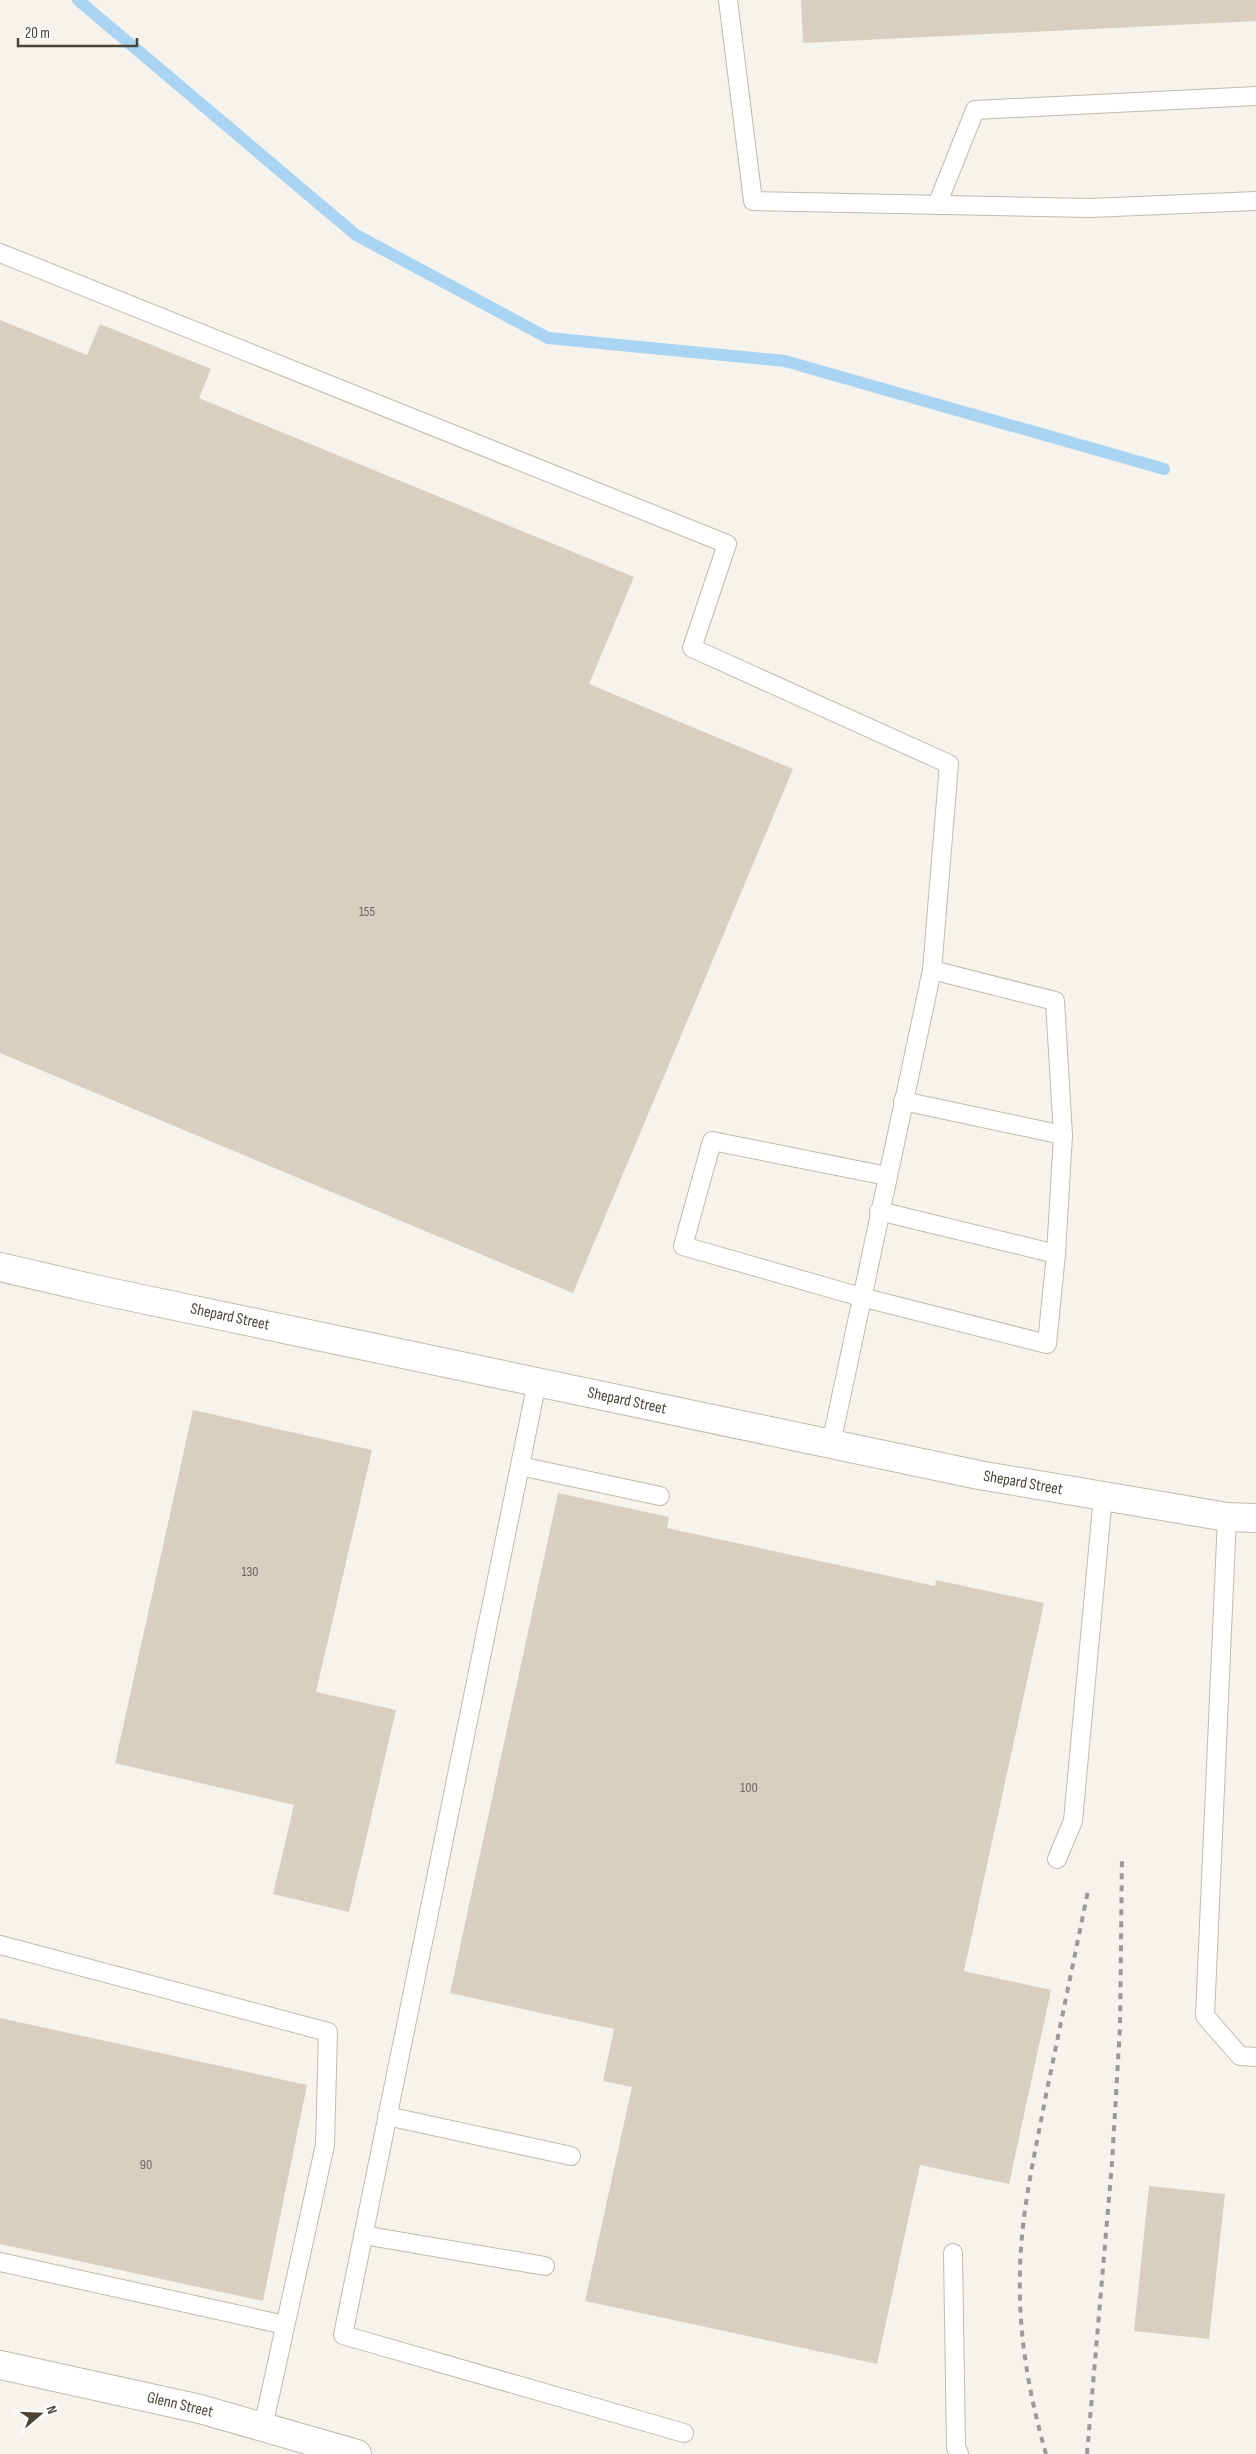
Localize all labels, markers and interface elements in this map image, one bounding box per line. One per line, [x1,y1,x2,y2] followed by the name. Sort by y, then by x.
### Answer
[18,15,136,47] scale bar
[25,24,50,43] text: 20 m
[359,903,375,920] house number: 155
[189,1299,271,1335] street label: Shepard Street
[586,1383,668,1419] street label: Shepard Street
[982,1467,1064,1499] street label: Shepard Street
[241,1563,259,1580] house number: 130
[740,1779,758,1796] house number: 100
[140,2156,152,2173] house number: 90
[145,2388,215,2422] street label: Glenn Street
[15,2389,65,2439] north arrow
[43,2404,61,2416] text: N

